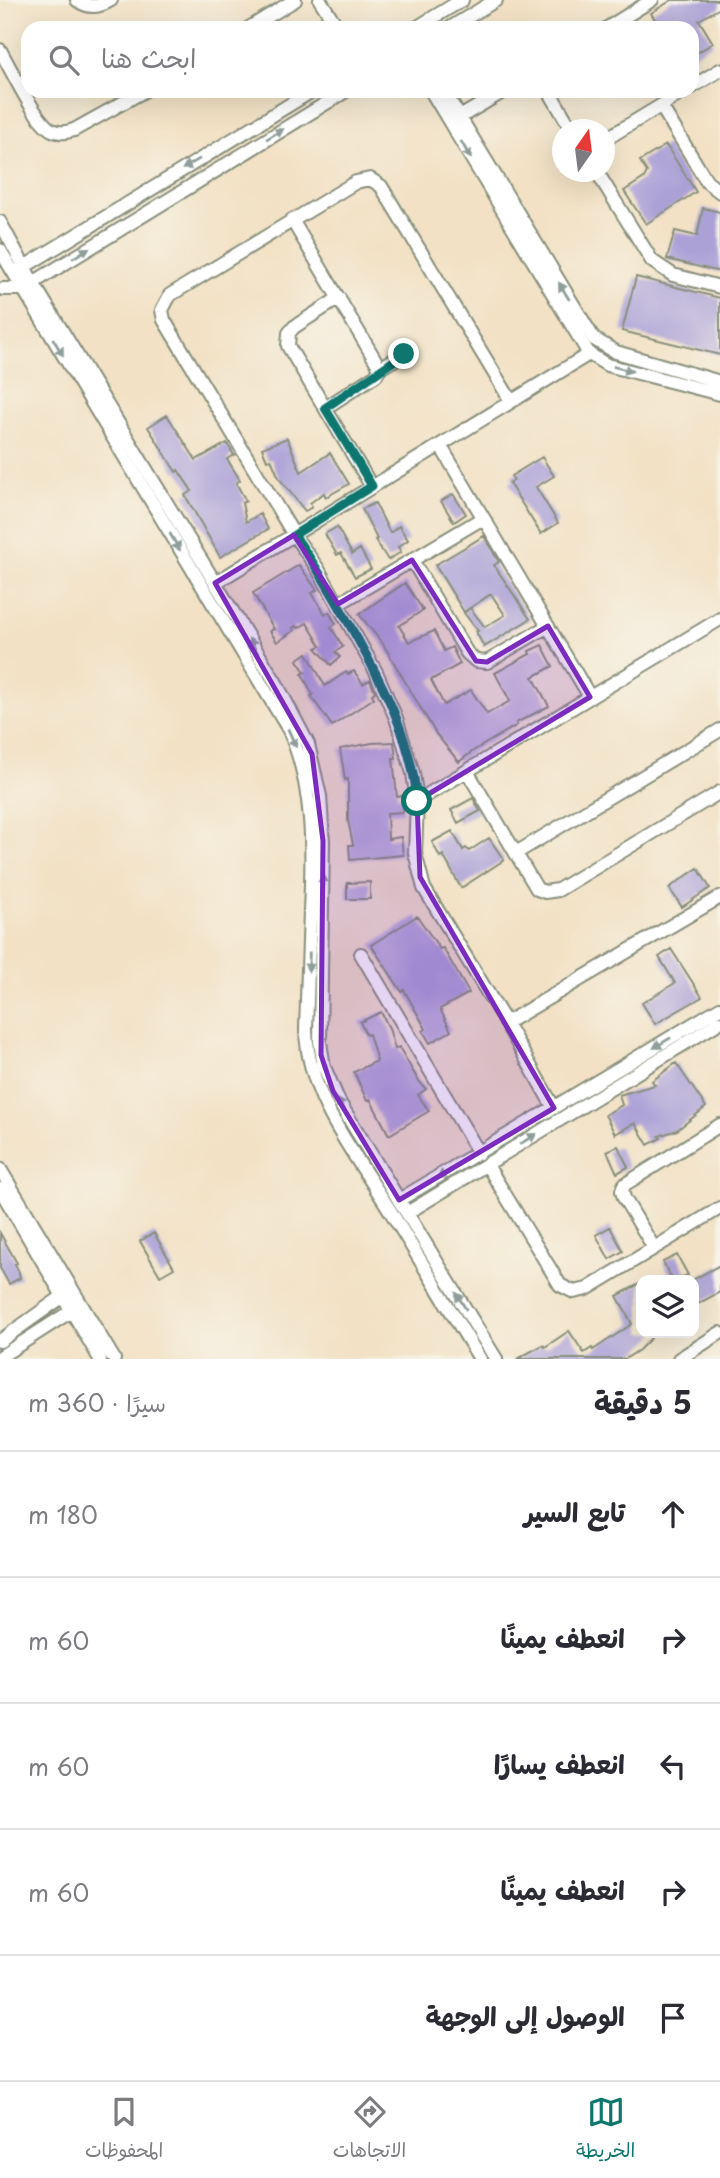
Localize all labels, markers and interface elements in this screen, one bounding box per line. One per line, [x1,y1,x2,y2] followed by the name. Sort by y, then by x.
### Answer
[21,21,699,98] search box
[101,38,196,77] text: ابحث هنا
[45,41,83,79] icon: search
[552,119,615,182] north arrow
[265,128,284,141] one-way arrow
[459,140,472,159] one-way arrow
[181,158,200,171] one-way arrow
[71,247,90,259] one-way arrow
[557,281,570,300] one-way arrow
[52,338,64,357] one-way arrow
[388,338,419,369] route end
[612,364,634,375] one-way arrow
[169,533,181,552] one-way arrow
[248,638,261,657] one-way arrow
[287,727,298,748] one-way arrow
[401,785,432,816] route start
[317,872,329,894] one-way arrow
[303,952,314,974] one-way arrow
[652,1037,671,1049] one-way arrow
[336,1097,348,1116] one-way arrow
[518,1133,538,1146] one-way arrow
[436,1166,455,1179] one-way arrow
[636,1275,699,1338] map controls
[636,1275,699,1338] button: layers
[454,1291,467,1310] one-way arrow
[594,1379,692,1424] text: 5 دقيقة
[28,1385,166,1420] text: سيرًا · 360 m
[524,1492,625,1531] text: تابع السير
[654,1495,692,1533] icon: ahead
[28,1497,98,1532] text: 180 m
[501,1618,625,1657] text: انعطف يمينًا
[654,1621,692,1659] icon: right
[28,1623,89,1658] text: 60 m
[494,1744,625,1783] text: انعطف يسارًا
[654,1747,692,1785] icon: left
[28,1749,89,1784] text: 60 m
[501,1870,625,1909] text: انعطف يمينًا
[654,1873,692,1911] icon: right
[28,1875,89,1910] text: 60 m
[426,1996,625,2035] text: الوصول إلى الوجهة
[654,1999,692,2037] icon: arrive
[85,2093,163,2167] tab: المحفوظات
[333,2093,406,2167] tab: الاتجاهات
[576,2093,635,2167] tab: الخريطة

